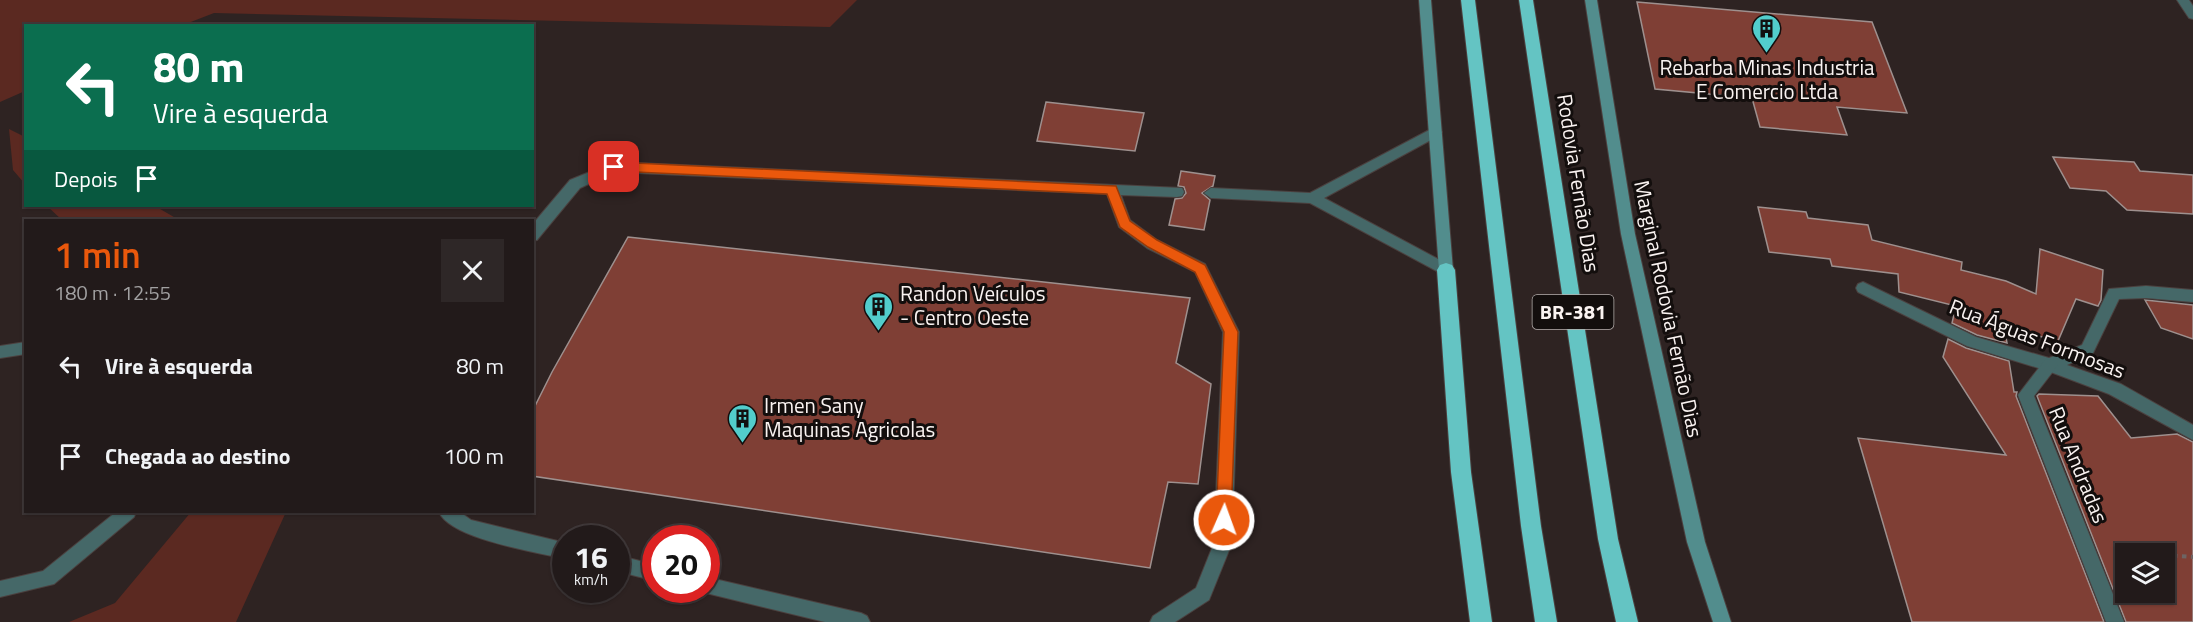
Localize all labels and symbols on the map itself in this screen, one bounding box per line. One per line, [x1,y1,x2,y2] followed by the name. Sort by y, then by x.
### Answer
[1751,13,1783,55] building icon: Rebarba Minas Industria E Comercio Ltda
[1659,51,1875,107] place label: Rebarba Minas Industria E Comercio Ltda
[1549,91,1609,274] street label: Rodovia Fernão Dias
[588,141,639,192] pin
[1626,177,1712,440] street label: Marginal Rodovia Fernão Dias
[900,277,1046,333] place label: Randon Veículos - Centro Oeste
[863,290,895,332] building icon: Randon Veículos - Centro Oeste
[1945,290,2130,386] street label: Rua Águas Formosas
[1532,295,1614,329] road number: BR-381
[764,389,935,445] place label: Irmen Sany Maquinas Agricolas
[2041,401,2117,528] street label: Rua Andradas
[727,402,759,444] building icon: Irmen Sany Maquinas Agricolas
[1192,488,1256,552] position arrow
[642,525,720,603] speed limit sign: 20

